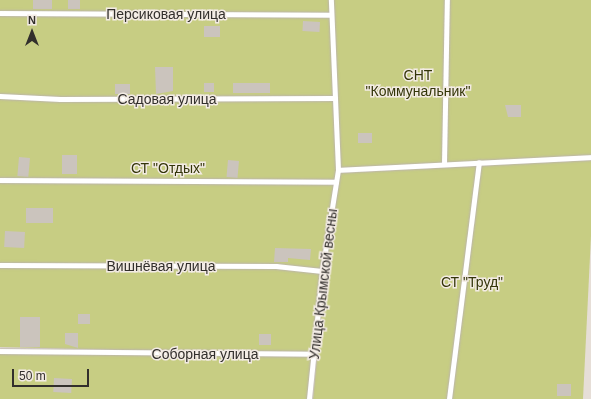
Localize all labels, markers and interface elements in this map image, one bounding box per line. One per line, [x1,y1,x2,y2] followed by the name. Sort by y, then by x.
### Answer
[106,6,226,22] street label: Персиковая улица
[12,12,52,52] north arrow
[28,14,36,26] text: N
[366,67,470,100] park label: СНТ "Коммунальник"
[117,91,217,107] street label: Садовая улица
[131,160,205,176] park label: СТ "Отдых"
[305,208,341,360] street label: Улица Крымской весны
[107,258,215,274] street label: Вишнёвая улица
[441,274,503,290] park label: СТ "Труд"
[152,346,258,362] street label: Соборная улица
[14,361,91,387] scale bar
[19,369,46,383] text: 50 m

